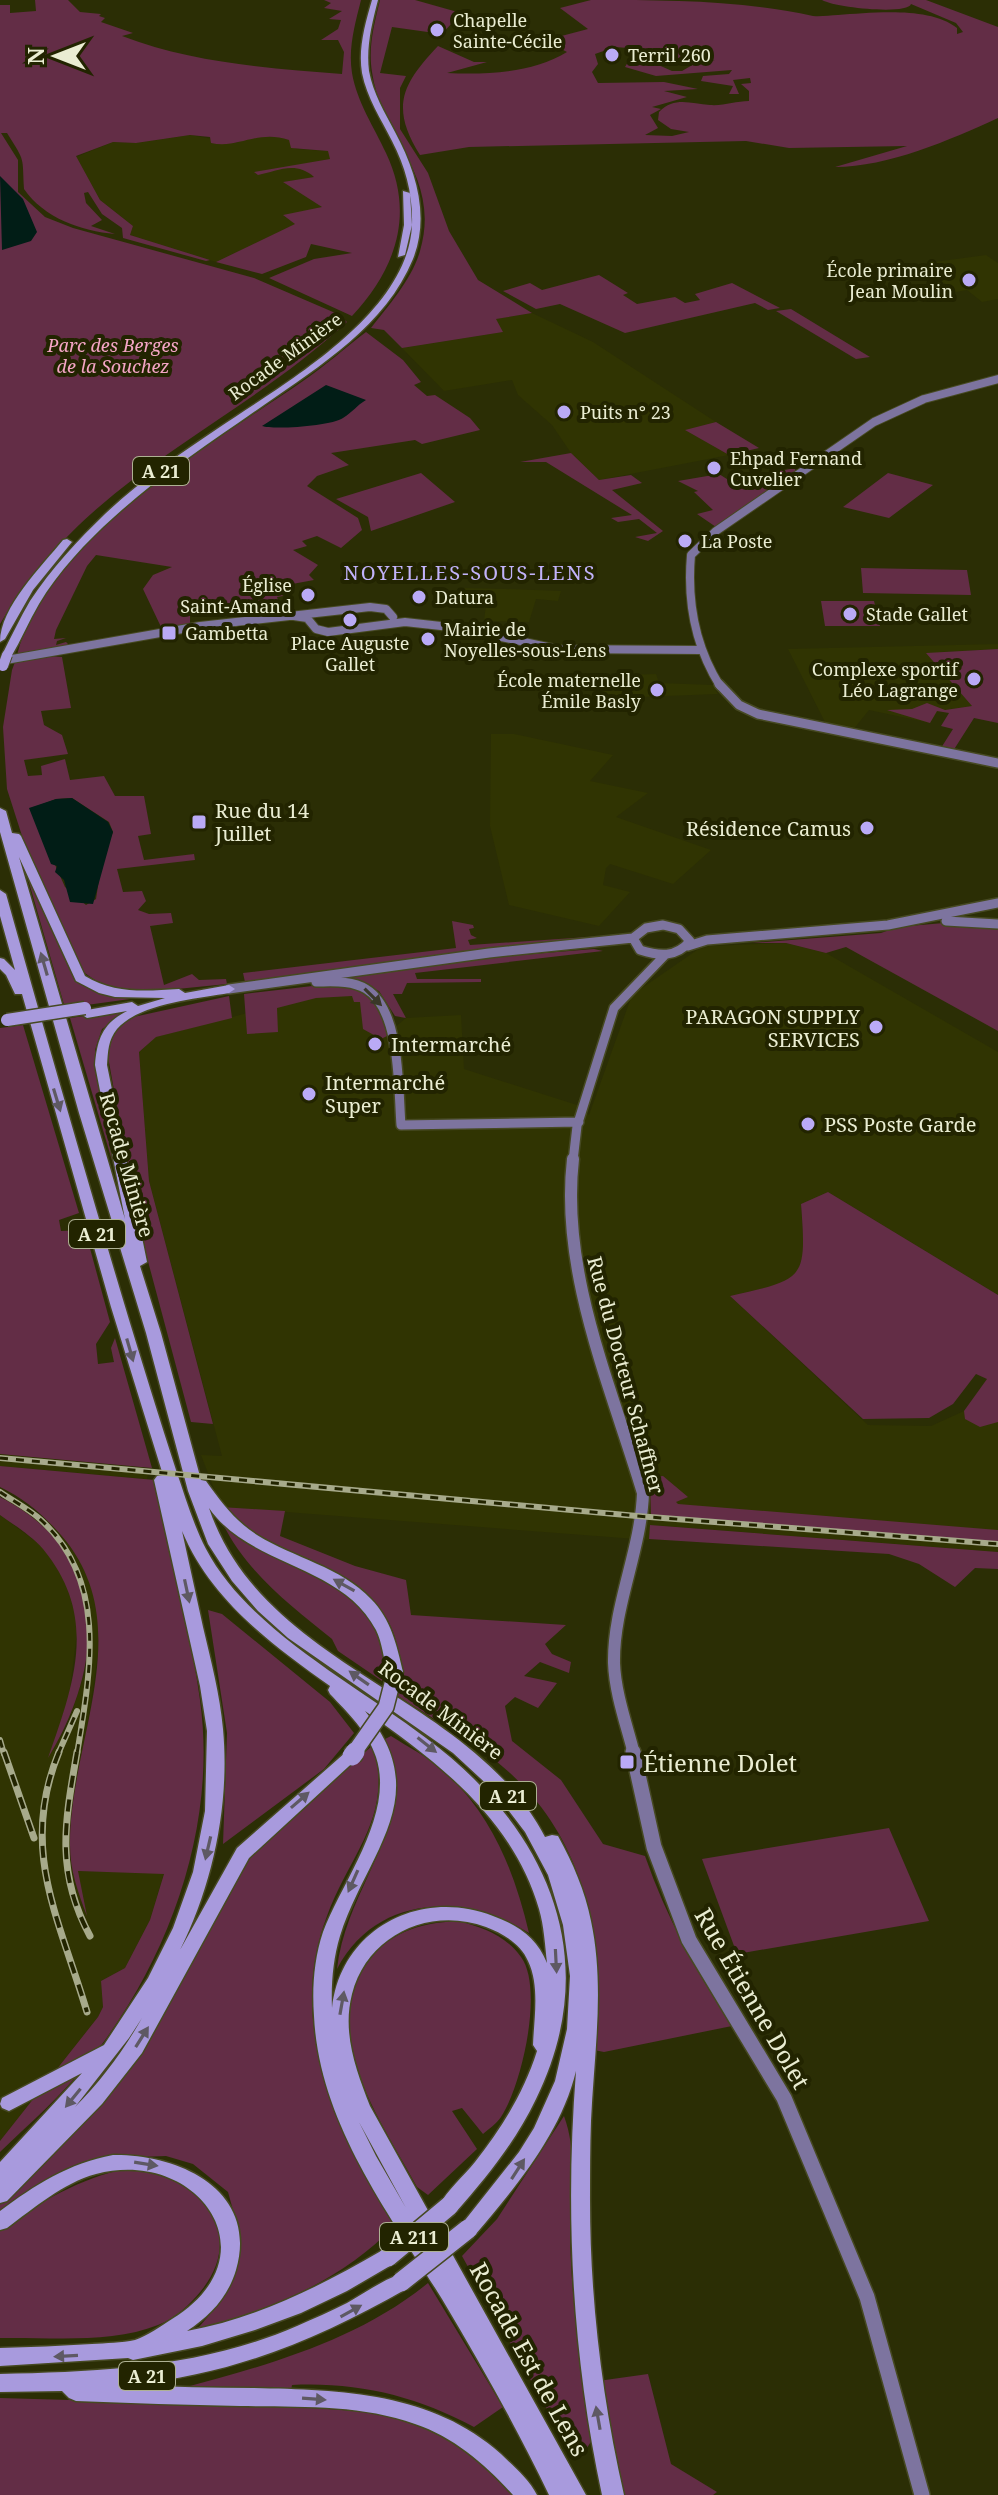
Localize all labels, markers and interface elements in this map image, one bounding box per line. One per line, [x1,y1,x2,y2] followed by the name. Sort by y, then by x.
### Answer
[453,8,562,53] place label: Chapelle Sainte-Cécile
[16,16,96,96] north arrow
[428,21,446,39] marker: Chapelle Sainte-Cécile
[628,43,711,67] place label: Terril 260
[603,46,621,64] marker: Terril 260
[20,47,50,65] text: N
[826,258,953,303] place label: École primaire Jean Moulin
[960,271,978,289] marker: École primaire Jean Moulin
[224,307,346,405] street label: Rocade Minière
[46,333,179,378] park label: Parc des Berges de la Souchez
[580,400,671,424] place label: Puits n° 23
[555,403,573,421] marker: Puits n° 23
[730,446,862,491] place label: Ehpad Fernand Cuvelier
[133,457,189,485] road number: A 21
[705,459,723,477] marker: Ehpad Fernand Cuvelier
[701,529,772,553] place label: La Poste
[676,532,694,550] marker: La Poste
[343,559,597,586] district label: NOYELLES-SOUS-LENS
[180,573,292,618] place label: Église Saint-Amand
[435,585,494,609] place label: Datura
[299,586,317,604] marker: Église Saint-Amand
[410,588,428,606] marker: Datura
[866,602,968,626] place label: Stade Gallet
[841,605,859,623] marker: Stade Gallet
[341,611,359,629] marker: Place Auguste Gallet
[444,617,606,662] place label: Mairie de Noyelles-sous-Lens
[185,621,268,645] place label: Gambetta
[160,624,178,642] marker: Gambetta
[419,630,437,648] marker: Mairie de Noyelles-sous-Lens
[291,631,409,676] place label: Place Auguste Gallet
[812,657,959,702] place label: Complexe sportif Léo Lagrange
[497,668,642,713] place label: École maternelle Émile Basly
[965,670,983,688] marker: Complexe sportif Léo Lagrange
[648,681,666,699] marker: École maternelle Émile Basly
[214,797,309,847] place label: Rue du 14 Juillet
[190,813,208,831] marker: Rue du 14 Juillet
[686,815,851,842] place label: Résidence Camus
[858,819,876,837] marker: Résidence Camus
[37,952,50,976] one-way arrow
[364,988,383,1007] one-way arrow
[685,1003,860,1053] place label: PARAGON SUPPLY SERVICES
[867,1018,885,1036] marker: PARAGON SUPPLY SERVICES
[391,1031,511,1058] place label: Intermarché
[366,1035,384,1053] marker: Intermarché
[325,1069,445,1119] place label: Intermarché Super
[300,1085,318,1103] marker: Intermarché Super
[51,1089,64,1113] one-way arrow
[93,1090,161,1240] street label: Rocade Minière
[824,1111,977,1138] place label: PSS Poste Garde
[799,1115,817,1133] marker: PSS Poste Garde
[69,1220,125,1248] road number: A 21
[581,1253,671,1497] street label: Rue du Docteur Schaffner
[124,1338,137,1362] one-way arrow
[333,1578,355,1592] one-way arrow
[181,1579,194,1604] one-way arrow
[373,1654,509,1766] street label: Rocade Minière
[348,1671,369,1686] one-way arrow
[417,1737,437,1753] one-way arrow
[643,1746,797,1779] place label: Étienne Dolet
[618,1753,636,1771] marker: Étienne Dolet
[480,1782,536,1810] road number: A 21
[290,1792,310,1809] one-way arrow
[201,1835,213,1860] one-way arrow
[347,1869,360,1893] one-way arrow
[688,1901,818,2095] street label: Rue Étienne Dolet
[550,1949,563,1974] one-way arrow
[336,1990,348,2015] one-way arrow
[135,2026,149,2048] one-way arrow
[65,2088,82,2108] one-way arrow
[510,2158,524,2180] one-way arrow
[134,2159,159,2171] one-way arrow
[380,2223,448,2251] road number: A 211
[463,2256,597,2462] street label: Rocade Est de Lens
[340,2304,362,2318] one-way arrow
[53,2349,78,2362] one-way arrow
[119,2362,175,2390] road number: A 21
[302,2393,327,2406] one-way arrow
[592,2406,604,2431] one-way arrow

